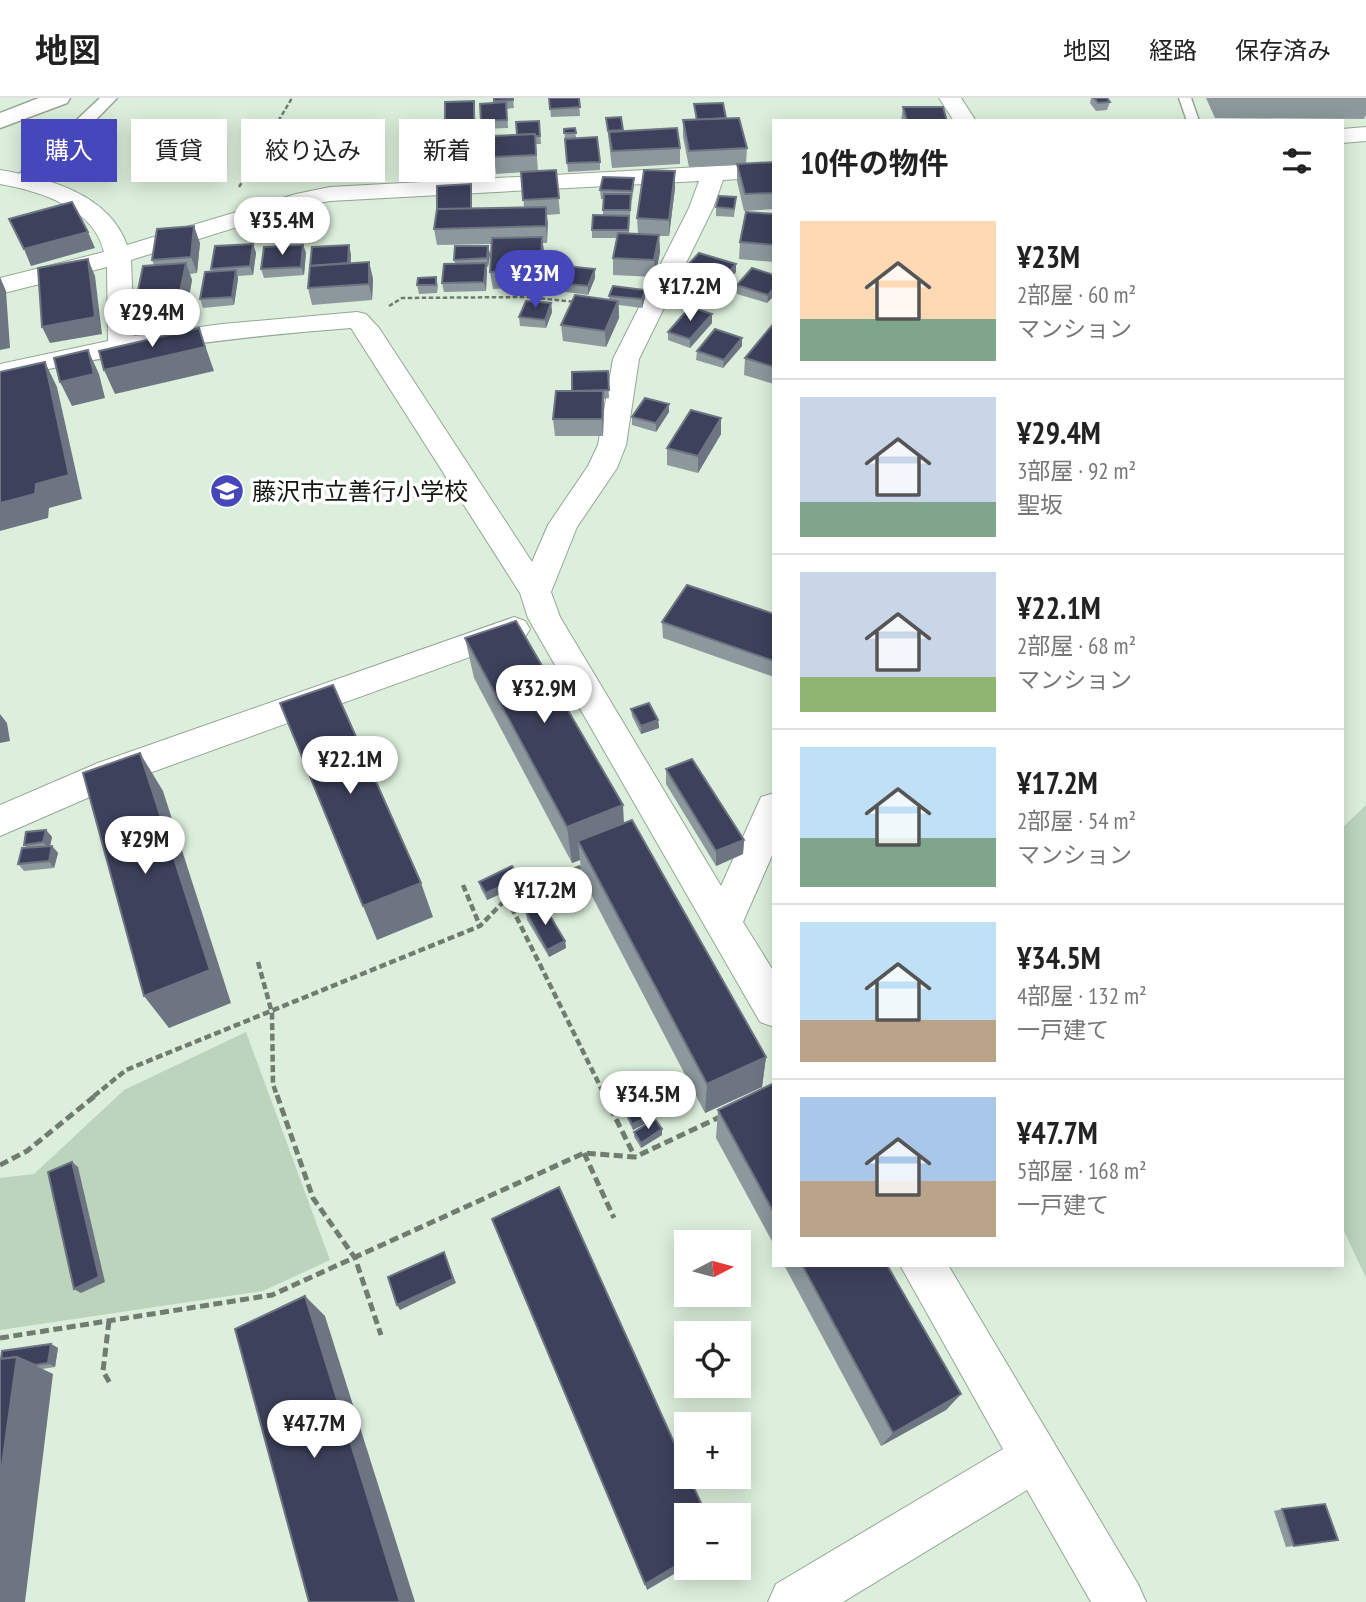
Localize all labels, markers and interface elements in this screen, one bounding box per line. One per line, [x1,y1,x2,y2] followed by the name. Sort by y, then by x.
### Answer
[35,28,101,71] text: 地図
[1063,35,1111,66] text: 地図
[1149,35,1197,66] text: 経路
[1235,35,1331,66] text: 保存済み
[21,119,117,182] chip: 購入
[131,119,227,182] chip: 賃貸
[241,119,385,182] chip: 絞り込み
[399,119,495,182] chip: 新着
[1278,142,1316,180] icon: filters
[800,143,949,182] text: 10件の物件
[225,198,339,257] pin: ¥35.4M
[250,205,314,234] text: ¥35.4M
[1017,237,1080,276] text: ¥23M
[856,249,940,333] icon: home
[494,250,576,310] pin: ¥23M
[511,258,559,287] text: ¥23M
[633,264,747,323] pin: ¥17.2M
[659,271,721,300] text: ¥17.2M
[1017,280,1136,309] text: 2部屋 · 60 m²
[95,289,209,349] pin: ¥29.4M
[120,297,184,326] text: ¥29.4M
[1017,314,1132,343] text: マンション
[1017,413,1101,452] text: ¥29.4M
[856,425,940,509] icon: home
[1017,456,1136,485] text: 3部屋 · 92 m²
[208,472,246,510] school or university icon: 藤沢市立善行小学校
[252,476,468,507] place label: 藤沢市立善行小学校
[1017,490,1063,519] text: 聖坂
[1017,588,1101,627] text: ¥22.1M
[856,600,940,684] icon: home
[1017,631,1136,660] text: 2部屋 · 68 m²
[1017,665,1132,694] text: マンション
[487,666,601,725] pin: ¥32.9M
[512,673,576,702] text: ¥32.9M
[293,736,407,796] pin: ¥22.1M
[318,744,382,773] text: ¥22.1M
[1017,763,1098,802] text: ¥17.2M
[856,775,940,859] icon: home
[1017,806,1136,835] text: 2部屋 · 54 m²
[104,816,186,876] pin: ¥29M
[121,824,169,853] text: ¥29M
[1017,840,1132,869] text: マンション
[488,868,602,927] pin: ¥17.2M
[514,875,576,904] text: ¥17.2M
[1017,938,1101,977] text: ¥34.5M
[856,950,940,1034] icon: home
[1017,981,1147,1010] text: 4部屋 · 132 m²
[1017,1015,1109,1044] text: 一戸建て
[591,1072,705,1131] pin: ¥34.5M
[616,1079,680,1108] text: ¥34.5M
[1017,1113,1098,1152] text: ¥47.7M
[856,1125,940,1209] icon: home
[1017,1156,1147,1185] text: 5部屋 · 168 m²
[1017,1190,1109,1219] text: 一戸建て
[674,1230,751,1307] north arrow
[674,1230,751,1580] map controls
[674,1321,751,1398] button: locate
[257,1400,371,1460] pin: ¥47.7M
[283,1408,345,1437] text: ¥47.7M
[674,1412,751,1489] button: +
[674,1503,751,1580] button: −

